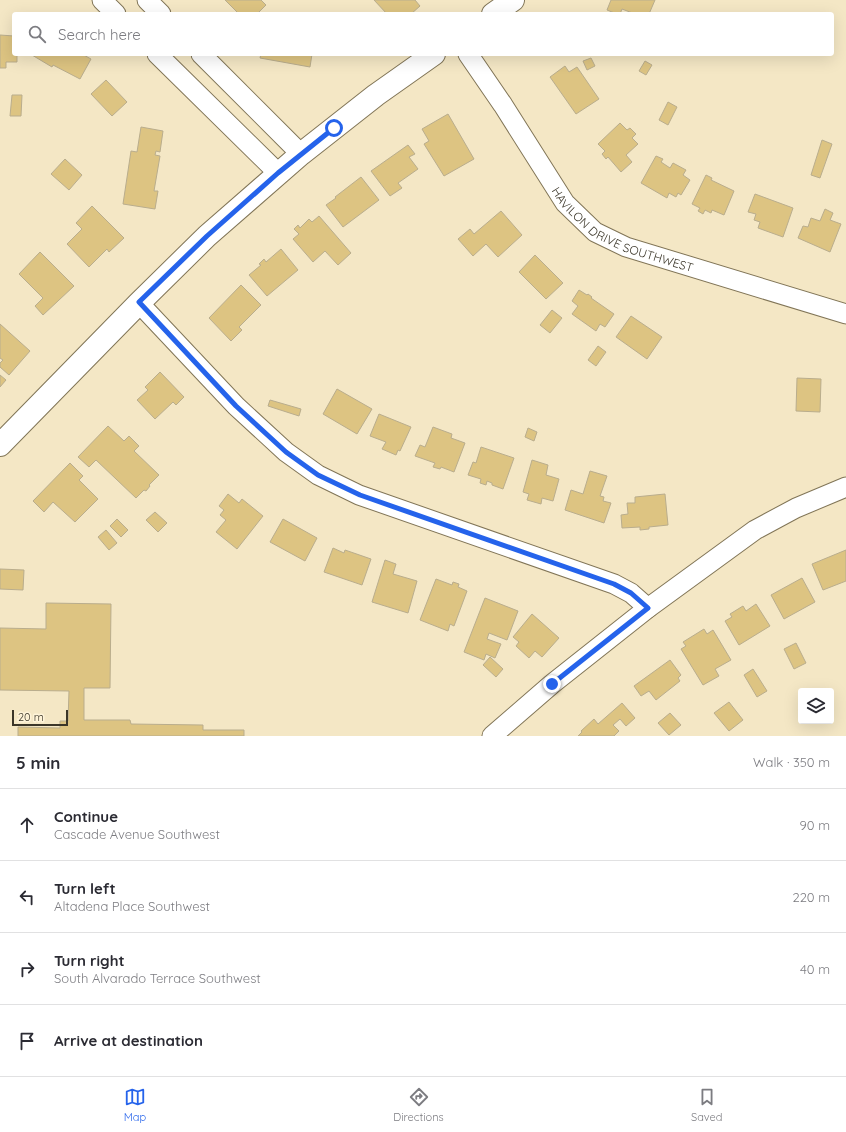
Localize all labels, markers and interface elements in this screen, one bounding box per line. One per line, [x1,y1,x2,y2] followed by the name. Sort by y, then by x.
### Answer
[12,12,834,56] search box
[26,23,48,45] icon: search
[58,25,141,44] text: Search here
[325,119,343,137] route start
[549,184,695,275] street label: HAVILON DRIVE SOUTHWEST
[543,675,561,693] route end
[798,688,834,724] map controls
[798,688,834,724] button: layers
[12,708,68,727] scale bar
[18,710,44,724] text: 20 m
[16,752,60,773] text: 5 min
[753,754,830,770] text: Walk · 350 m
[54,807,118,826] text: Continue
[16,814,38,836] icon: ahead
[800,817,830,833] text: 90 m
[54,826,220,842] text: Cascade Avenue Southwest
[54,879,116,898] text: Turn left
[16,886,38,908] icon: left
[792,889,830,905] text: 220 m
[54,898,210,914] text: Altadena Place Southwest
[54,951,125,970] text: Turn right
[16,958,38,980] icon: right
[800,961,830,977] text: 40 m
[54,970,261,986] text: South Alvarado Terrace Southwest
[16,1030,38,1052] icon: arrive
[54,1031,203,1050] text: Arrive at destination
[124,1086,146,1124] tab: Map
[393,1086,444,1124] tab: Directions
[691,1086,722,1124] tab: Saved

